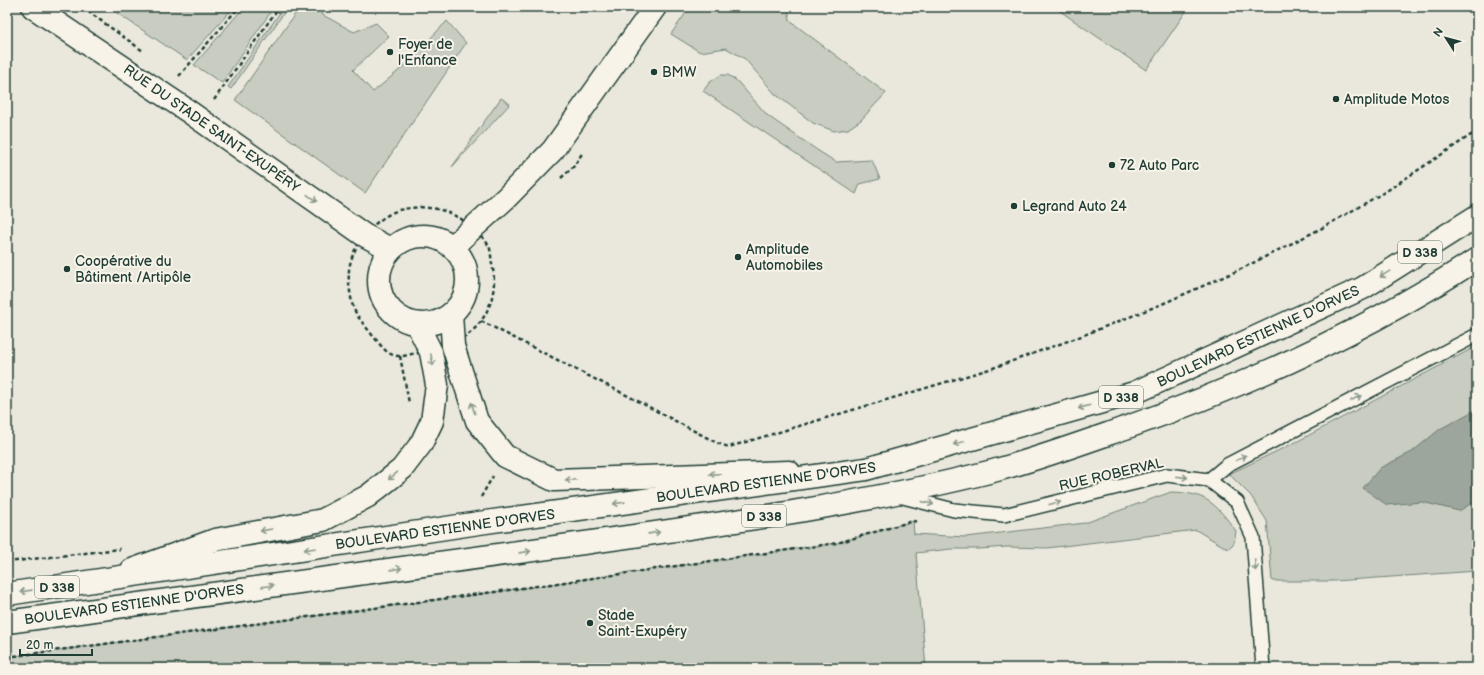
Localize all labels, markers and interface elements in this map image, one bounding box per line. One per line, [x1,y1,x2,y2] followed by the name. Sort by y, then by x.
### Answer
[1426,18,1466,58] north arrow
[1431,25,1446,40] text: N
[398,36,457,69] place label: Foyer de l'Enfance
[385,47,395,57] marker: Foyer de l'Enfance
[120,60,304,196] street label: RUE DU STADE SAINT-EXUPÉRY
[662,64,697,81] place label: BMW
[649,67,659,77] marker: BMW
[1344,91,1449,108] place label: Amplitude Motos
[1331,94,1341,104] marker: Amplitude Motos
[1120,157,1199,174] place label: 72 Auto Parc
[1107,160,1117,170] marker: 72 Auto Parc
[307,194,318,202] one-way arrow
[1022,198,1127,215] place label: Legrand Auto 24
[1009,201,1019,211] marker: Legrand Auto 24
[746,241,823,274] place label: Amplitude Automobiles
[1398,241,1442,263] road number: D 338
[733,252,743,262] marker: Amplitude Automobiles
[75,253,191,286] place label: Coopérative du Bâtiment /Artipôle
[62,264,72,274] marker: Coopérative du Bâtiment /Artipôle
[1380,270,1391,278] one-way arrow
[1154,282,1362,391] street label: BOULEVARD ESTIENNE D'ORVES
[428,353,436,366] one-way arrow
[1099,386,1143,408] road number: D 338
[1350,393,1362,401] one-way arrow
[469,402,476,415] one-way arrow
[1077,404,1090,411] one-way arrow
[952,440,965,447] one-way arrow
[1057,454,1165,495] street label: RUE ROBERVAL
[1235,454,1247,461] one-way arrow
[655,459,877,506] street label: BOULEVARD ESTIENNE D'ORVES
[388,471,399,480] one-way arrow
[709,471,722,478] one-way arrow
[1175,473,1188,481] one-way arrow
[565,476,578,483] one-way arrow
[1048,498,1061,506] one-way arrow
[613,499,626,507] one-way arrow
[921,500,934,508] one-way arrow
[742,505,786,527] road number: D 338
[334,506,556,553] street label: BOULEVARD ESTIENNE D'ORVES
[260,527,273,535] one-way arrow
[647,529,660,537] one-way arrow
[304,545,317,553] one-way arrow
[518,548,531,555] one-way arrow
[1252,558,1259,571] one-way arrow
[390,565,403,573] one-way arrow
[35,576,79,598] road number: D 338
[23,581,245,628] street label: BOULEVARD ESTIENNE D'ORVES
[261,582,274,590] one-way arrow
[20,587,33,595] one-way arrow
[598,607,688,640] place label: Stade Saint-Exupéry
[585,618,595,628] marker: Stade Saint-Exupéry
[20,631,92,657] scale bar
[26,638,53,653] text: 20 m

